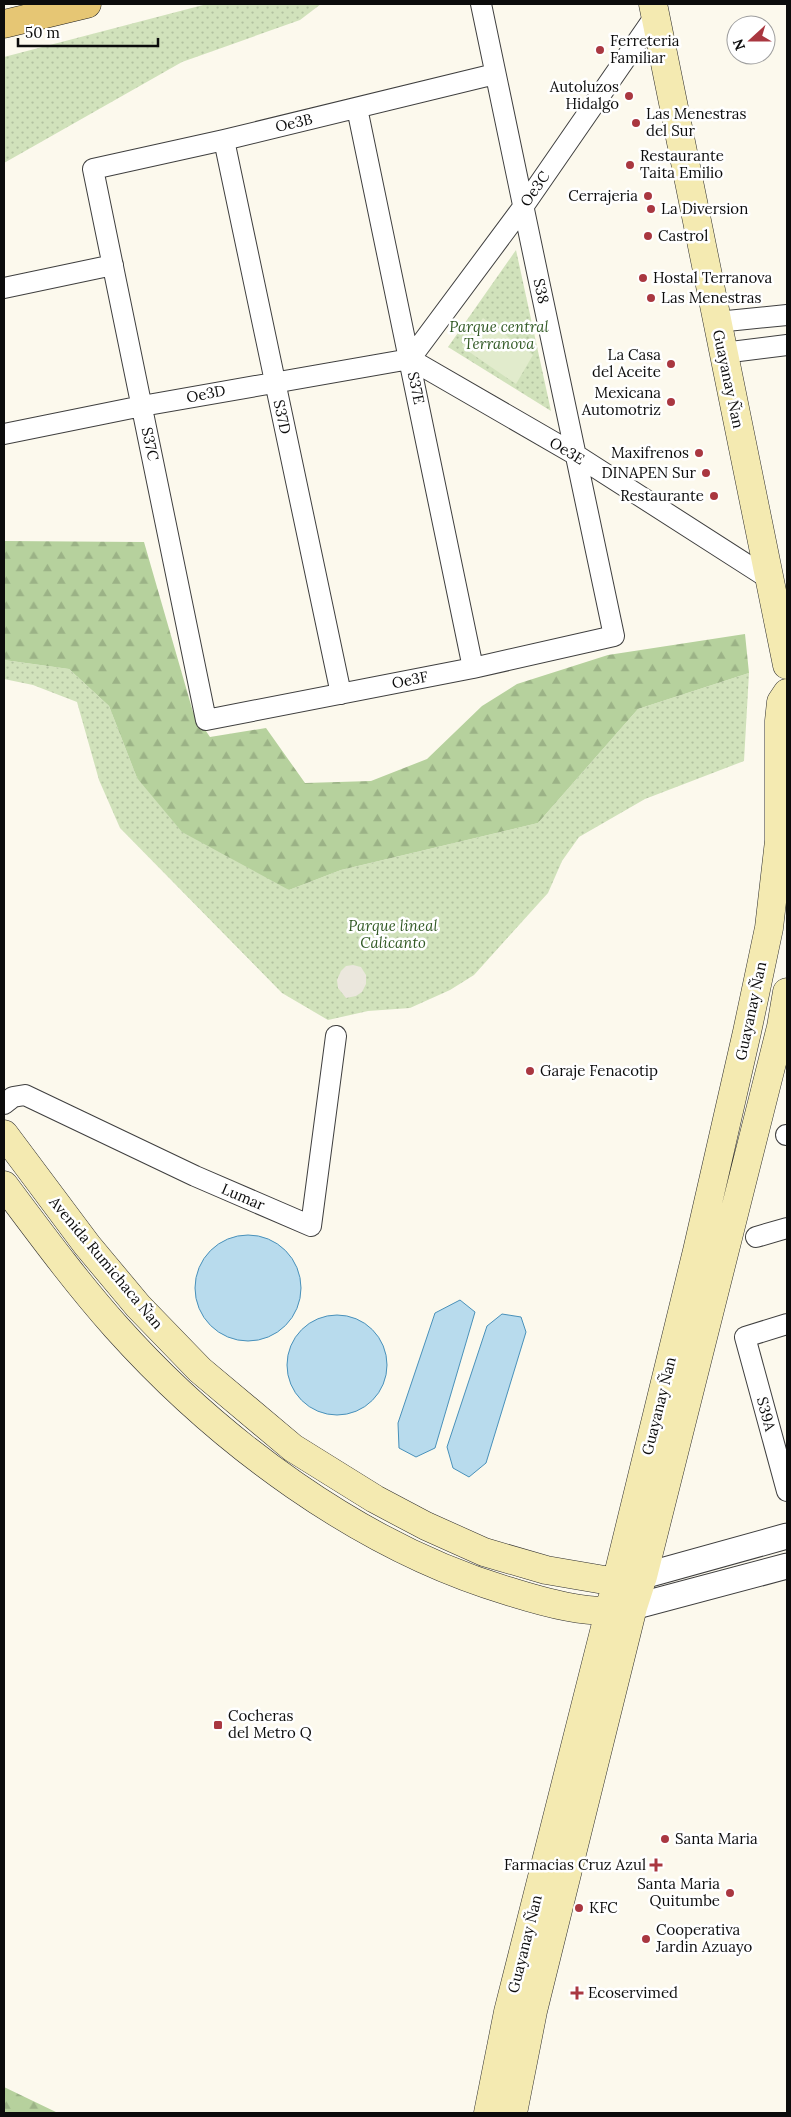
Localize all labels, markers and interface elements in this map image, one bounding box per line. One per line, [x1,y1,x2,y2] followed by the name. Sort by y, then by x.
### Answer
[18,15,158,47] scale bar
[726,15,776,65] north arrow
[25,23,60,42] text: 50 m
[610,31,680,67] place label: Ferreteria Familiar
[728,36,749,53] text: N
[594,44,606,56] marker: Ferreteria Familiar
[549,77,619,113] place label: Autoluzos Hidalgo
[623,90,635,102] marker: Autoluzos Hidalgo
[646,104,747,140] place label: Las Menestras del Sur
[273,109,314,136] street label: Oe3B
[630,117,642,129] marker: Las Menestras del Sur
[640,146,724,182] place label: Restaurante Taita Emilio
[624,159,636,171] marker: Restaurante Taita Emilio
[516,167,554,210] street label: Oe3C
[568,186,638,205] place label: Cerrajeria
[642,190,654,202] marker: Cerrajeria
[661,199,748,218] place label: La Diversion
[645,203,657,215] marker: La Diversion
[658,226,708,245] place label: Castrol
[642,230,654,242] marker: Castrol
[653,268,773,287] place label: Hostal Terranova
[637,272,649,284] marker: Hostal Terranova
[530,277,553,305] street label: S38
[661,288,762,307] place label: Las Menestras
[645,292,657,304] marker: Las Menestras
[449,317,549,353] park label: Parque central Terranova
[709,328,748,430] street label: Guayanay Ñan
[592,345,661,381] place label: La Casa del Aceite
[665,358,677,370] marker: La Casa del Aceite
[404,370,429,406] street label: S37E
[185,380,227,407] street label: Oe3D
[581,383,661,419] place label: Mexicana Automotriz
[665,396,677,408] marker: Mexicana Automotriz
[270,398,295,436] street label: S37D
[138,425,163,463] street label: S37C
[546,433,588,468] street label: Oe3E
[611,443,689,462] place label: Maxifrenos
[693,447,705,459] marker: Maxifrenos
[602,463,696,482] place label: DINAPEN Sur
[700,467,712,479] marker: DINAPEN Sur
[620,486,704,505] place label: Restaurante
[708,490,720,502] marker: Restaurante
[390,667,430,692] street label: Oe3F
[348,916,438,952] park label: Parque lineal Calicanto
[731,960,770,1062] street label: Guayanay Ñan
[540,1061,658,1080] place label: Garaje Fenacotip
[524,1065,536,1077] marker: Garaje Fenacotip
[219,1179,268,1214] street label: Lumar
[45,1192,167,1333] street label: Avenida Rumichaca Ñan
[637,1355,680,1457] street label: Guayanay Ñan
[753,1395,780,1434] street label: S39A
[228,1706,312,1742] place label: Cocheras del Metro Q
[212,1719,224,1731] marker: Cocheras del Metro Q
[675,1829,758,1848] place label: Santa Maria
[659,1833,671,1845] marker: Santa Maria
[504,1855,646,1874] place label: Farmacias Cruz Azul
[650,1859,662,1871] marker: Farmacias Cruz Azul
[637,1874,720,1910] place label: Santa Maria Quitumbe
[724,1887,736,1899] marker: Santa Maria Quitumbe
[503,1893,546,1995] street label: Guayanay Ñan
[589,1898,618,1917] place label: KFC
[573,1902,585,1914] marker: KFC
[655,1920,753,1956] place label: Cooperativa Jardin Azuayo
[640,1933,652,1945] marker: Cooperativa Jardin Azuayo
[588,1983,678,2002] place label: Ecoservimed
[570,1986,584,2000] marker: Ecoservimed

